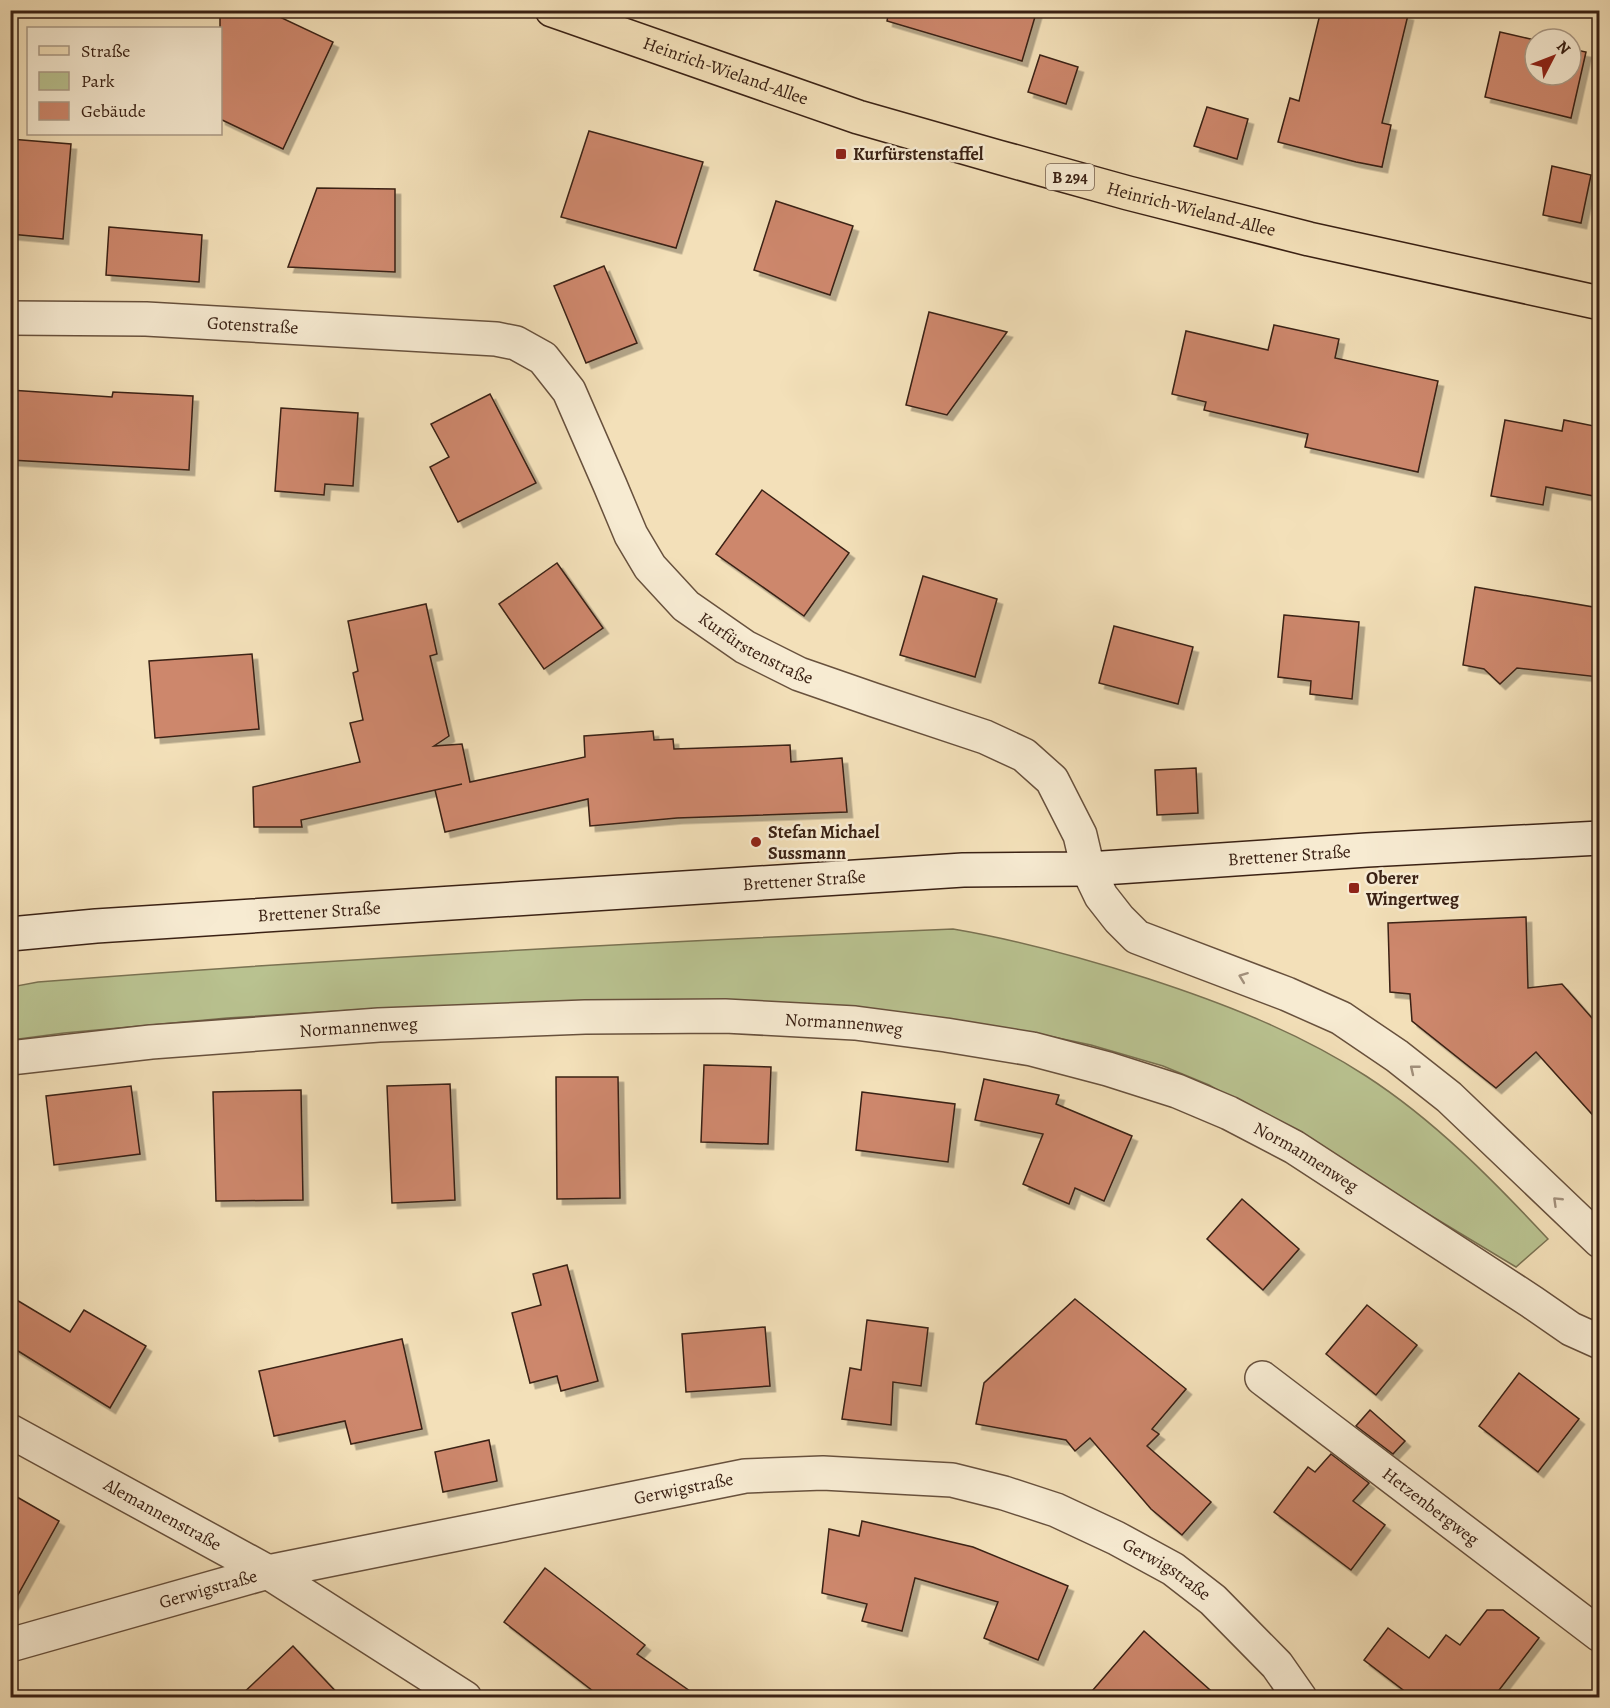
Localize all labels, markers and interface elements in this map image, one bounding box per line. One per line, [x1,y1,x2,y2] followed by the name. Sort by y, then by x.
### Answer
[27,27,222,135] legend
[1523,27,1583,87] north arrow
[640,31,812,111] street label: Heinrich-Wieland-Allee
[1551,36,1576,60] text: N
[81,39,130,63] text: Straße
[81,69,115,93] text: Park
[81,99,146,123] text: Gebäude
[853,142,984,166] place label: Kurfürstenstaffel
[834,147,848,161] marker: Kurfürstenstaffel
[1046,164,1094,190] road number: B 294
[1104,176,1278,242] street label: Heinrich-Wieland-Allee
[206,311,299,340] street label: Gotenstraße
[694,606,816,690] street label: Kurfürstenstraße
[768,820,880,865] place label: Stefan Michael Sussmann
[749,835,763,849] marker: Stefan Michael Sussmann
[1227,839,1352,871] street label: Brettener Straße
[742,864,866,896] street label: Brettener Straße
[1365,866,1460,911] place label: Oberer Wingertweg
[1347,881,1361,895] marker: Oberer Wingertweg
[257,896,381,928] street label: Brettener Straße
[1238,972,1249,985] one-way arrow
[784,1007,905,1041] street label: Normannenweg
[299,1012,418,1043] street label: Normannenweg
[1410,1065,1421,1076] one-way arrow
[1250,1116,1363,1198] street label: Normannenweg
[1554,1197,1564,1208] one-way arrow
[1377,1462,1484,1551] street label: Hetzenbergweg
[632,1467,735,1510] street label: Gerwigstraße
[99,1472,226,1556] street label: Alemannenstraße
[1118,1532,1216,1606] street label: Gerwigstraße
[156,1564,260,1614] street label: Gerwigstraße

